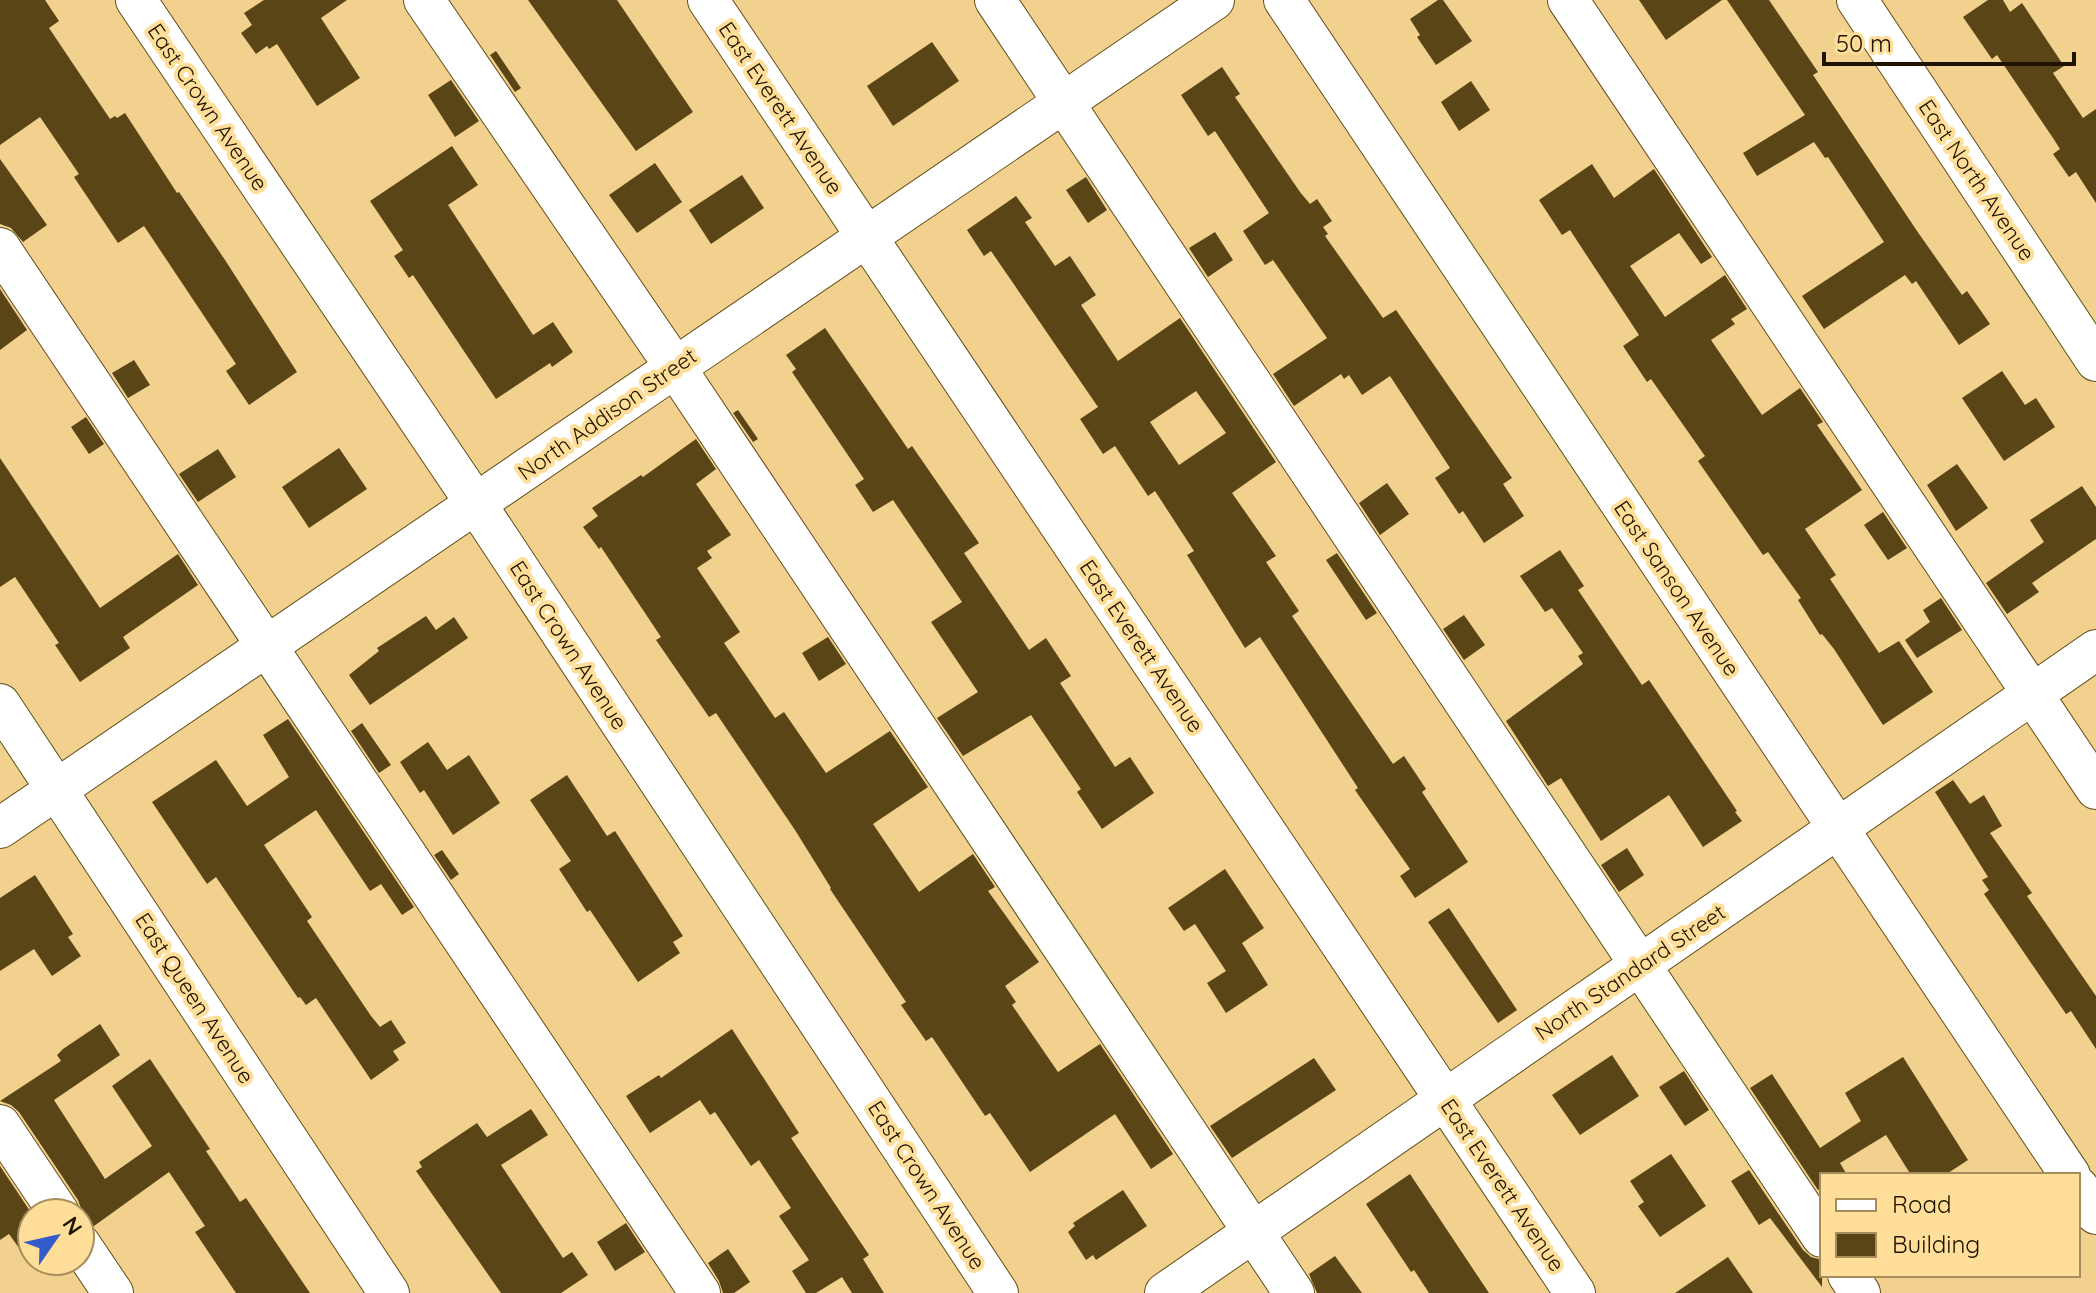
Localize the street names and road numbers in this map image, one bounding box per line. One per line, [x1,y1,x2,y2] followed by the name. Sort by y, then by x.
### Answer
[713,16,849,200] street label: East Everett Avenue
[142,18,274,196] street label: East Crown Avenue
[1913,94,2041,266] street label: East North Avenue
[512,342,702,486] street label: North Addison Street
[1608,495,1746,681] street label: East Sanson Avenue
[1074,554,1210,738] street label: East Everett Avenue
[504,555,634,735] street label: East Crown Avenue
[1529,898,1731,1046] street label: North Standard Street
[129,907,261,1089] street label: East Queen Avenue
[1435,1093,1571,1277] street label: East Everett Avenue
[862,1095,992,1275] street label: East Crown Avenue

